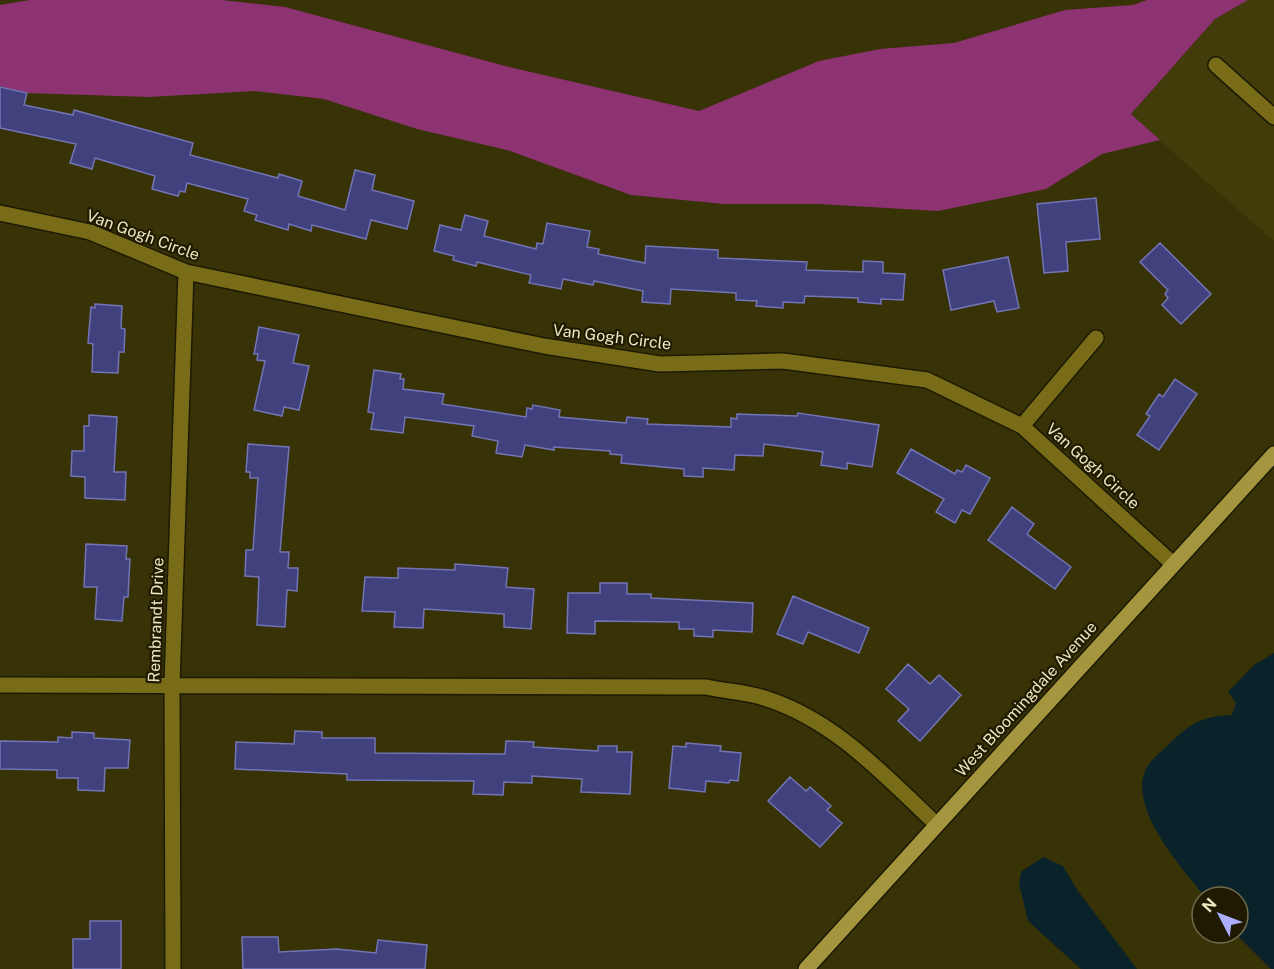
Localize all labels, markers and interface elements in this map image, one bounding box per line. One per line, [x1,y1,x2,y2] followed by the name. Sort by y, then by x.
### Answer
[84,206,202,264] street label: Van Gogh Circle
[552,320,672,354] street label: Van Gogh Circle
[1042,419,1144,513] street label: Van Gogh Circle
[144,557,168,683] street label: Rembrandt Drive
[951,617,1101,781] street label: West Bloomingdale Avenue
[1190,885,1250,945] north arrow
[1198,894,1220,916] text: N

